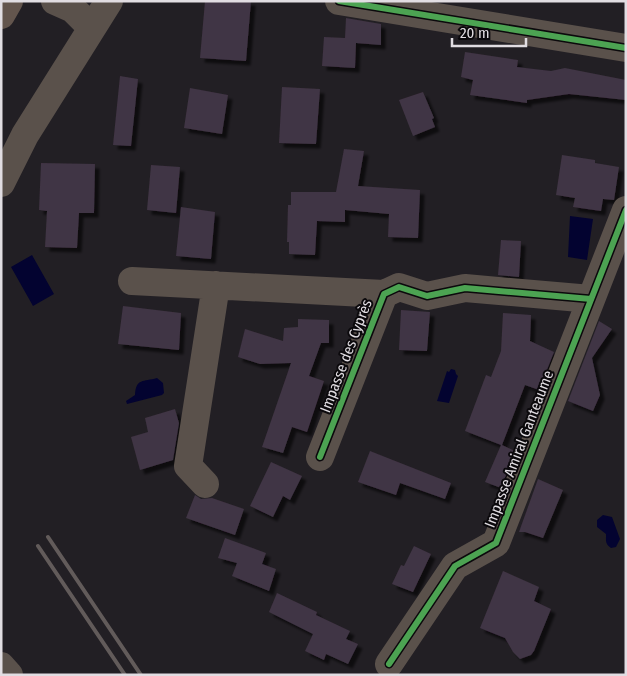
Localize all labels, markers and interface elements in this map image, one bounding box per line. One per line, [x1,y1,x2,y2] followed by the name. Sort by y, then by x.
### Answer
[452,15,526,47] scale bar
[460,24,490,42] text: 20 m
[316,297,376,415] street label: Impasse des Cyprès
[481,368,557,530] street label: Impasse Amiral Ganteaume

